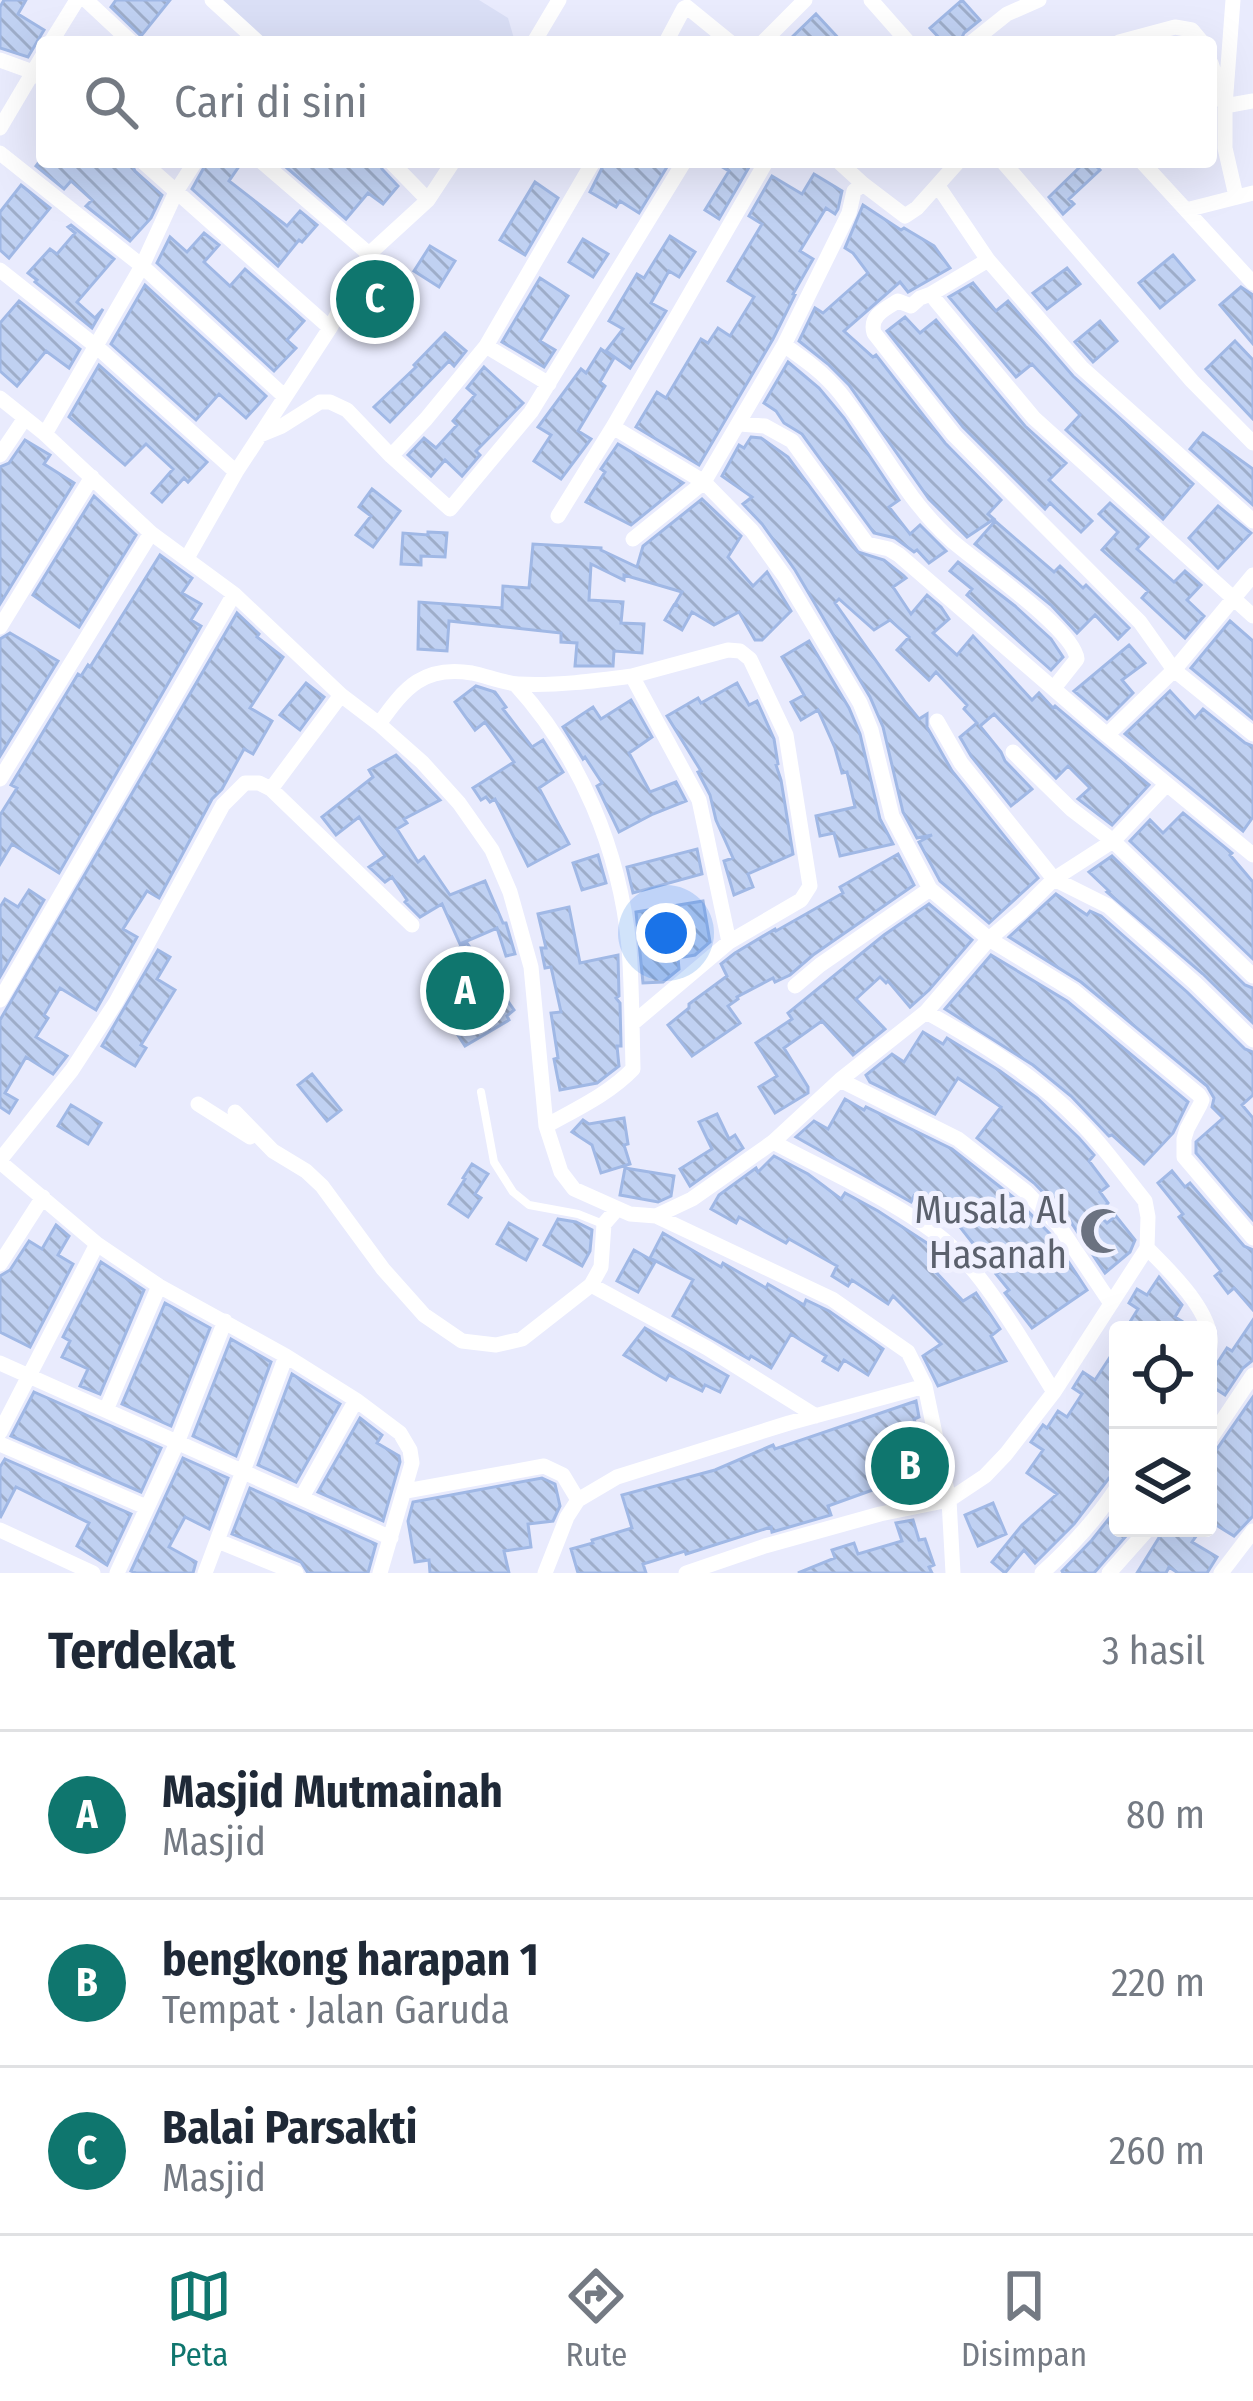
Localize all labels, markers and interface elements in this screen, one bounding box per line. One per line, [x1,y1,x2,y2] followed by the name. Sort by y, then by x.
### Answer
[36,36,1217,168] search box
[78,69,144,135] icon: search
[174,75,368,129] text: Cari di sini
[336,254,414,344] pin: C
[636,903,696,963] your location
[426,946,504,1036] pin: A
[915,1187,1067,1278] place label: Musala Al Hasanah
[1078,1206,1128,1256] mosque icon: Musala Al Hasanah
[1109,1321,1217,1537] map controls
[1109,1321,1217,1429] button: locate
[871,1421,949,1511] pin: B
[1109,1429,1217,1537] button: layers
[48,1620,235,1682] text: Terdekat
[1102,1628,1205,1674] text: 3 hasil
[162,1765,503,1819] text: Masjid Mutmainah
[76,1792,98,1838] text: A
[1126,1792,1205,1838] text: 80 m
[162,1819,266,1865] text: Masjid
[162,1933,539,1987] text: bengkong harapan 1
[76,1960,98,2006] text: B
[1111,1960,1205,2006] text: 220 m
[162,1987,510,2033] text: Tempat · Jalan Garuda
[162,2101,418,2155] text: Balai Parsakti
[77,2128,97,2174] text: C
[1109,2128,1205,2174] text: 260 m
[162,2155,266,2201] text: Masjid
[166,2263,232,2375] tab: Peta
[563,2263,629,2375] tab: Rute
[961,2263,1087,2375] tab: Disimpan

